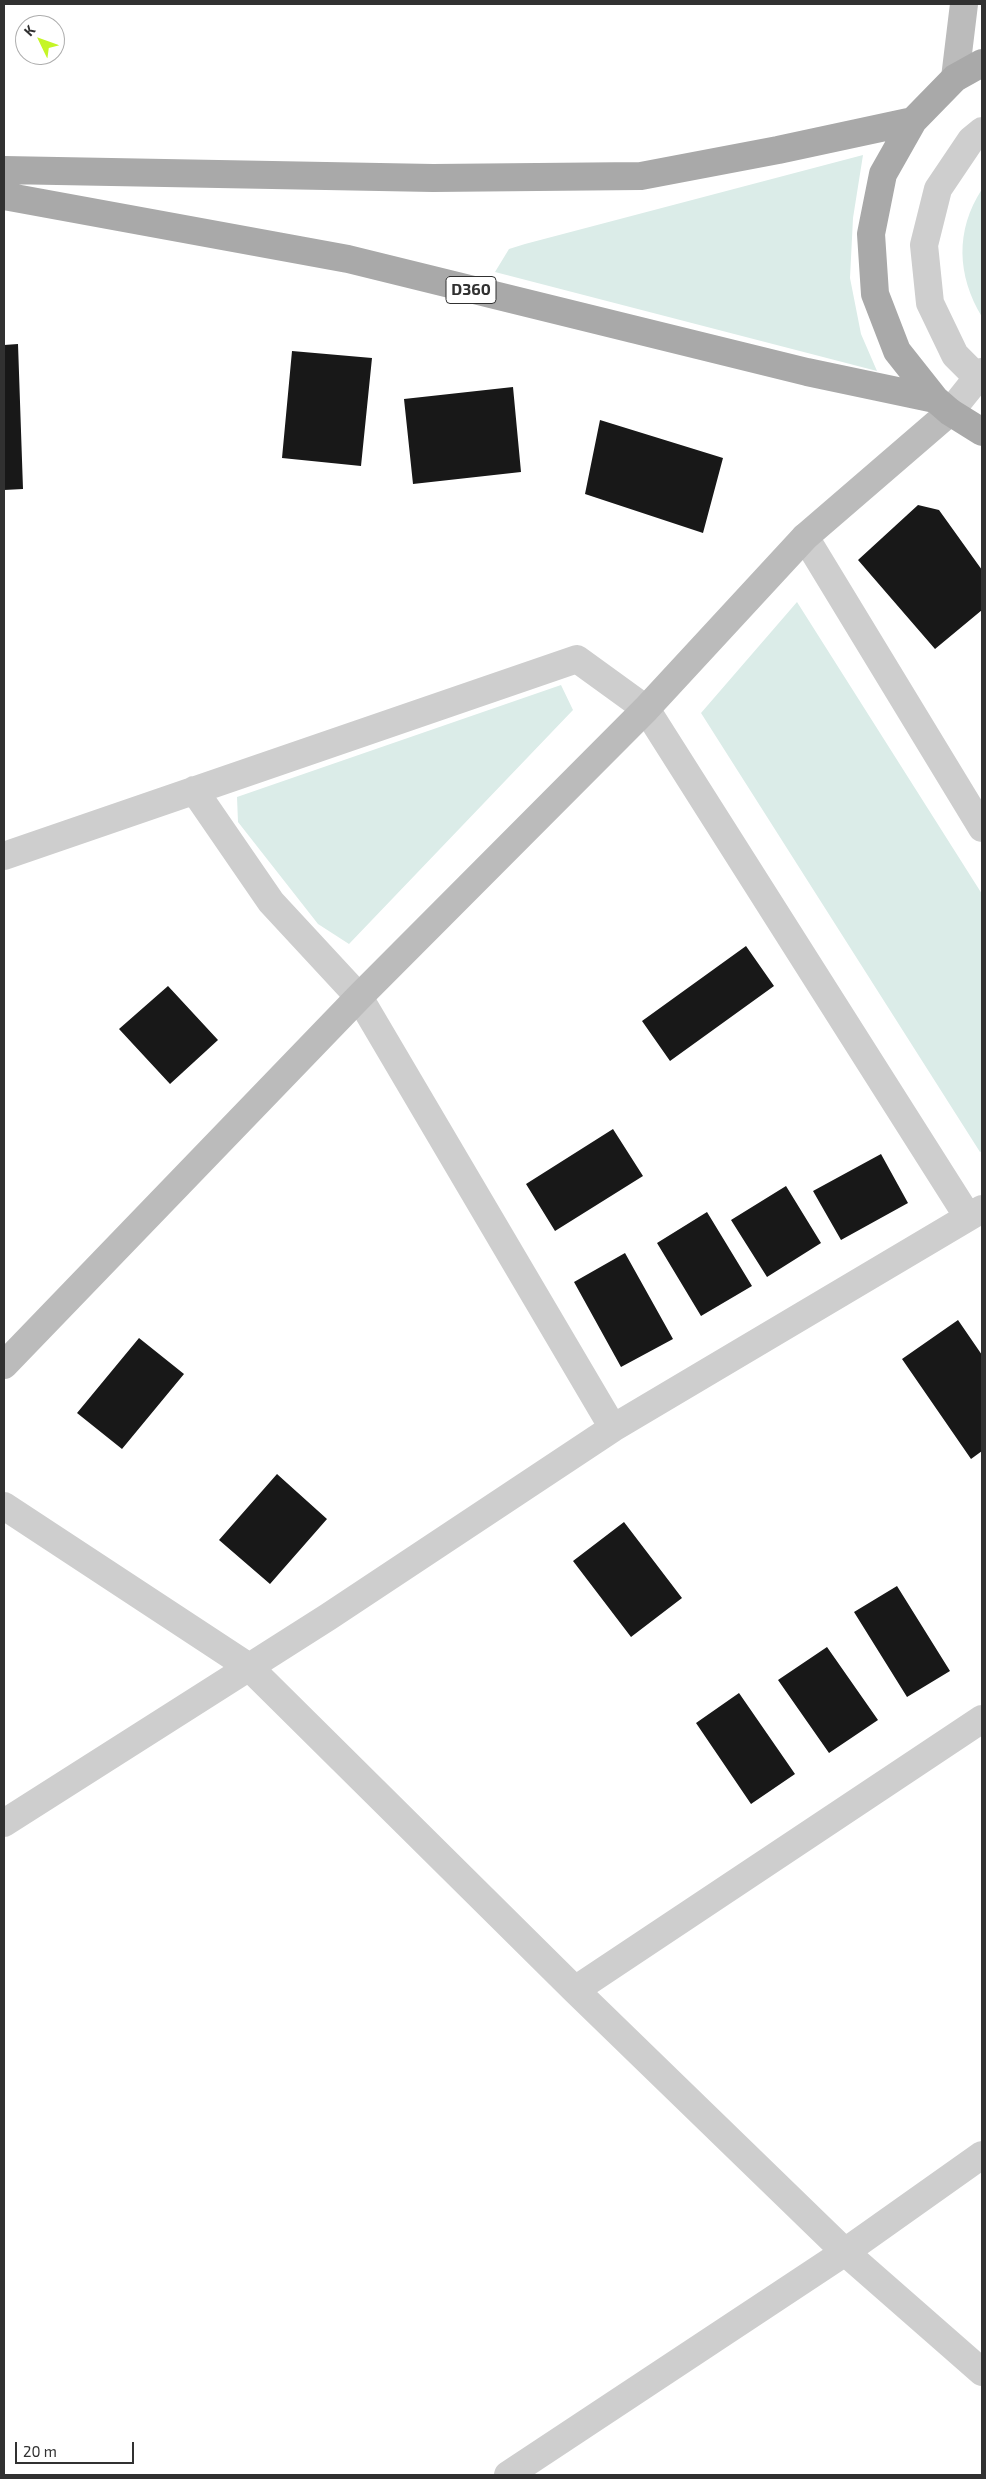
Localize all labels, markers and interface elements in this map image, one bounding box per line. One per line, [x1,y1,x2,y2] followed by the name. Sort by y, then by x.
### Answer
[15,15,65,65] north arrow
[20,21,39,39] text: K
[446,276,496,304] road number: D360
[18,2432,136,2464] scale bar
[23,2442,57,2460] text: 20 m

